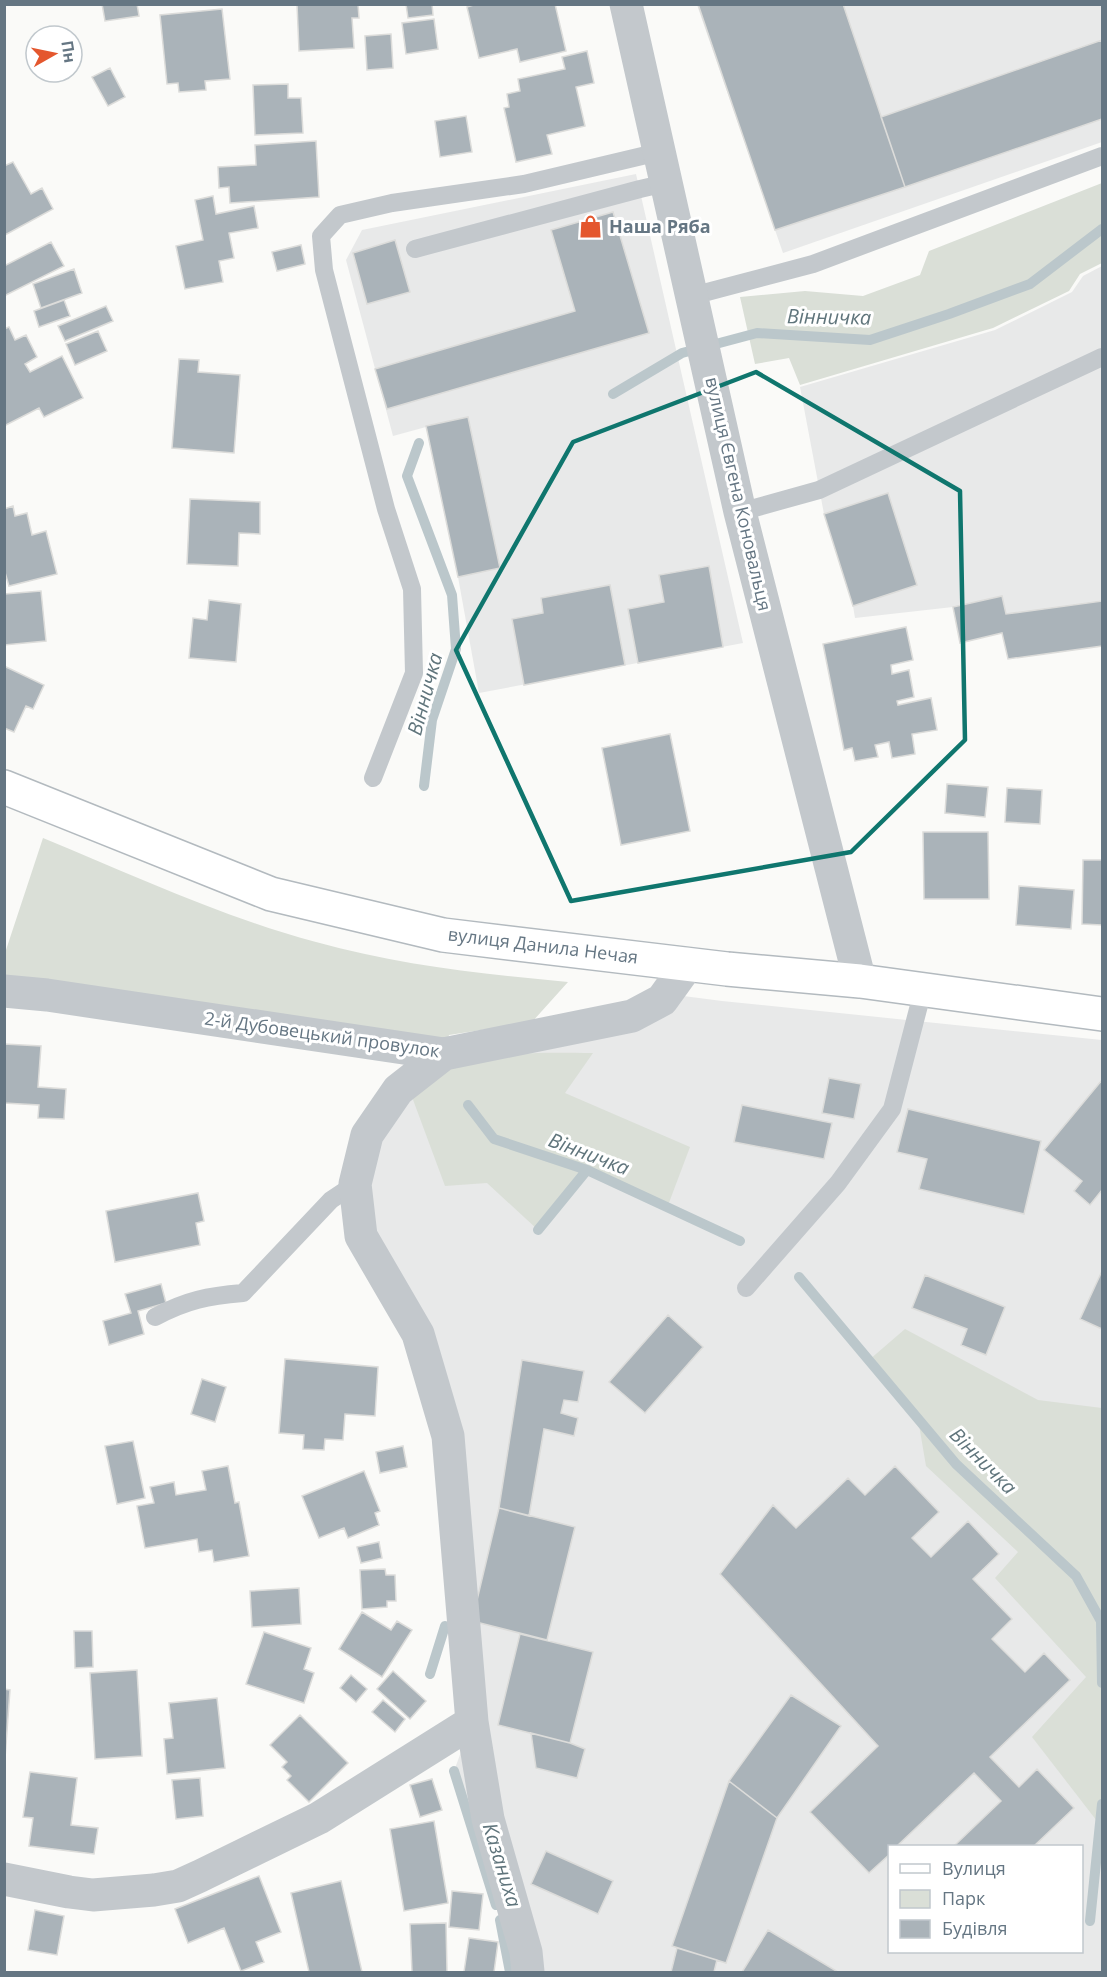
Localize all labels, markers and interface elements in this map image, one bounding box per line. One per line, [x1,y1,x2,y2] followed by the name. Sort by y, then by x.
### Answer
[24,24,84,84] north arrow
[56,39,81,64] text: Пн
[578,214,604,240] shop icon: Наша Ряба
[609,214,711,238] place label: Наша Ряба
[787,302,871,331] water label: Вінничка
[700,374,778,613] street label: вулиця Євгена Коновальця
[401,650,448,738] water label: Вінничка
[447,921,640,969] street label: вулиця Данила Нечая
[203,1006,442,1062] street label: 2-й Дубовецький провулок
[545,1126,633,1181] water label: Вінничка
[944,1421,1023,1500] water label: Вінничка
[477,1819,528,1910] water label: Казаниха
[888,1845,1083,1953] legend
[942,1856,1006,1880] text: Вулиця
[942,1886,986,1910] text: Парк
[942,1916,1008,1940] text: Будівля

